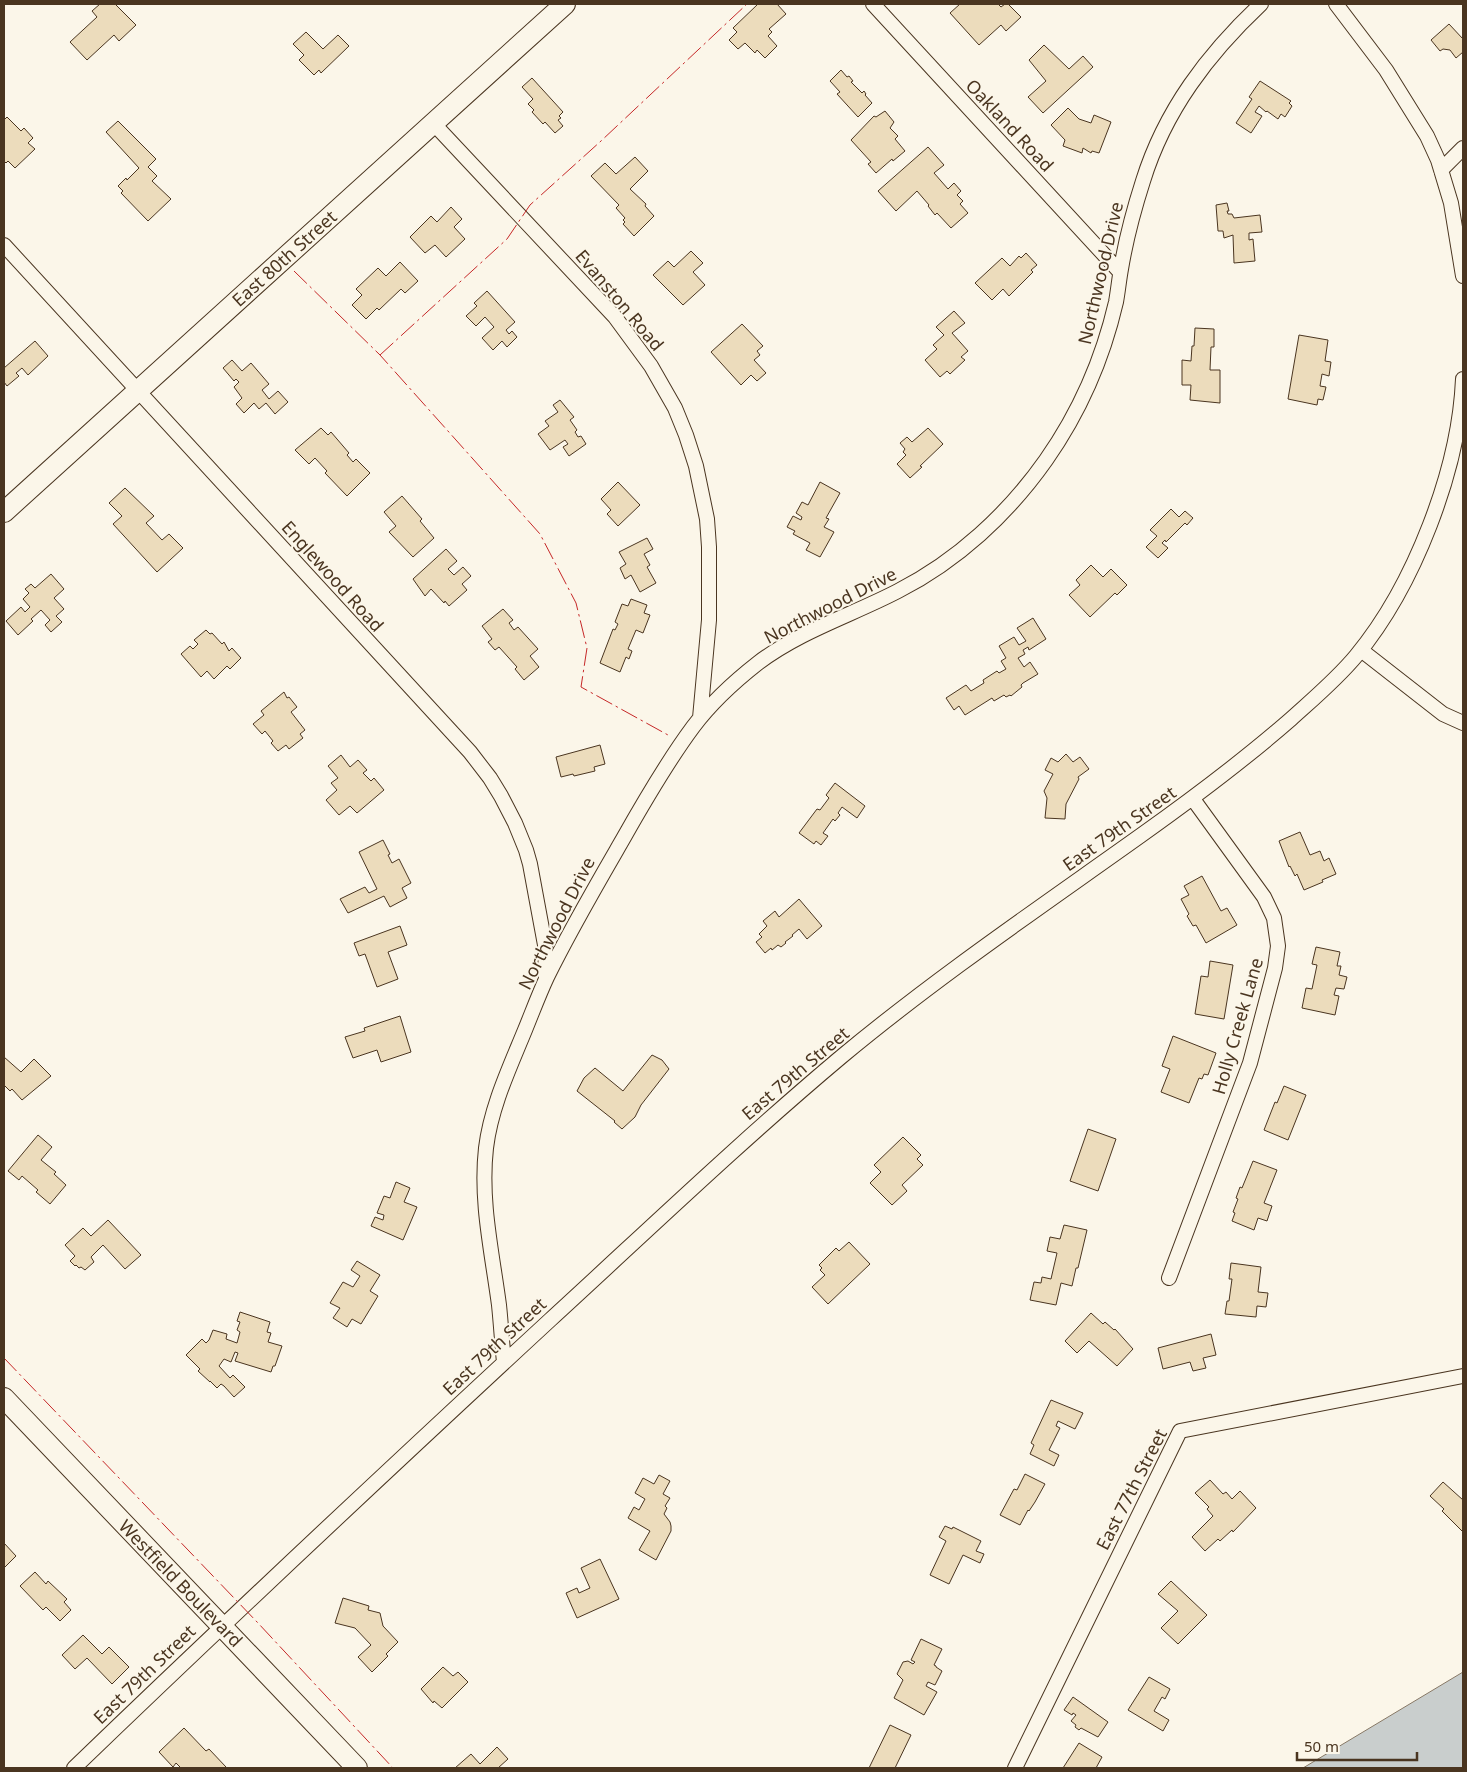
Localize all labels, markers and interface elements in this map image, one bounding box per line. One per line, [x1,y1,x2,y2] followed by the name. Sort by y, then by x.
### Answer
[961,73,1059,177] street label: Oakland Road
[1072,199,1128,347] street label: Northwood Drive
[227,204,342,311] street label: East 80th Street
[570,244,670,356] street label: Evanston Road
[277,515,389,637] street label: Englewood Road
[760,561,900,649] street label: Northwood Drive
[1058,780,1181,876] street label: East 79th Street
[512,853,600,993] street label: Northwood Drive
[1206,955,1268,1097] street label: Holly Creek Lane
[736,1021,854,1125] street label: East 79th Street
[437,1292,551,1400] street label: East 79th Street
[1090,1424,1172,1554] street label: East 77th Street
[114,1514,248,1652] street label: Westfield Boulevard
[88,1619,201,1729] street label: East 79th Street
[1297,1730,1417,1762] scale bar
[1304,1736,1339,1756] text: 50 m

